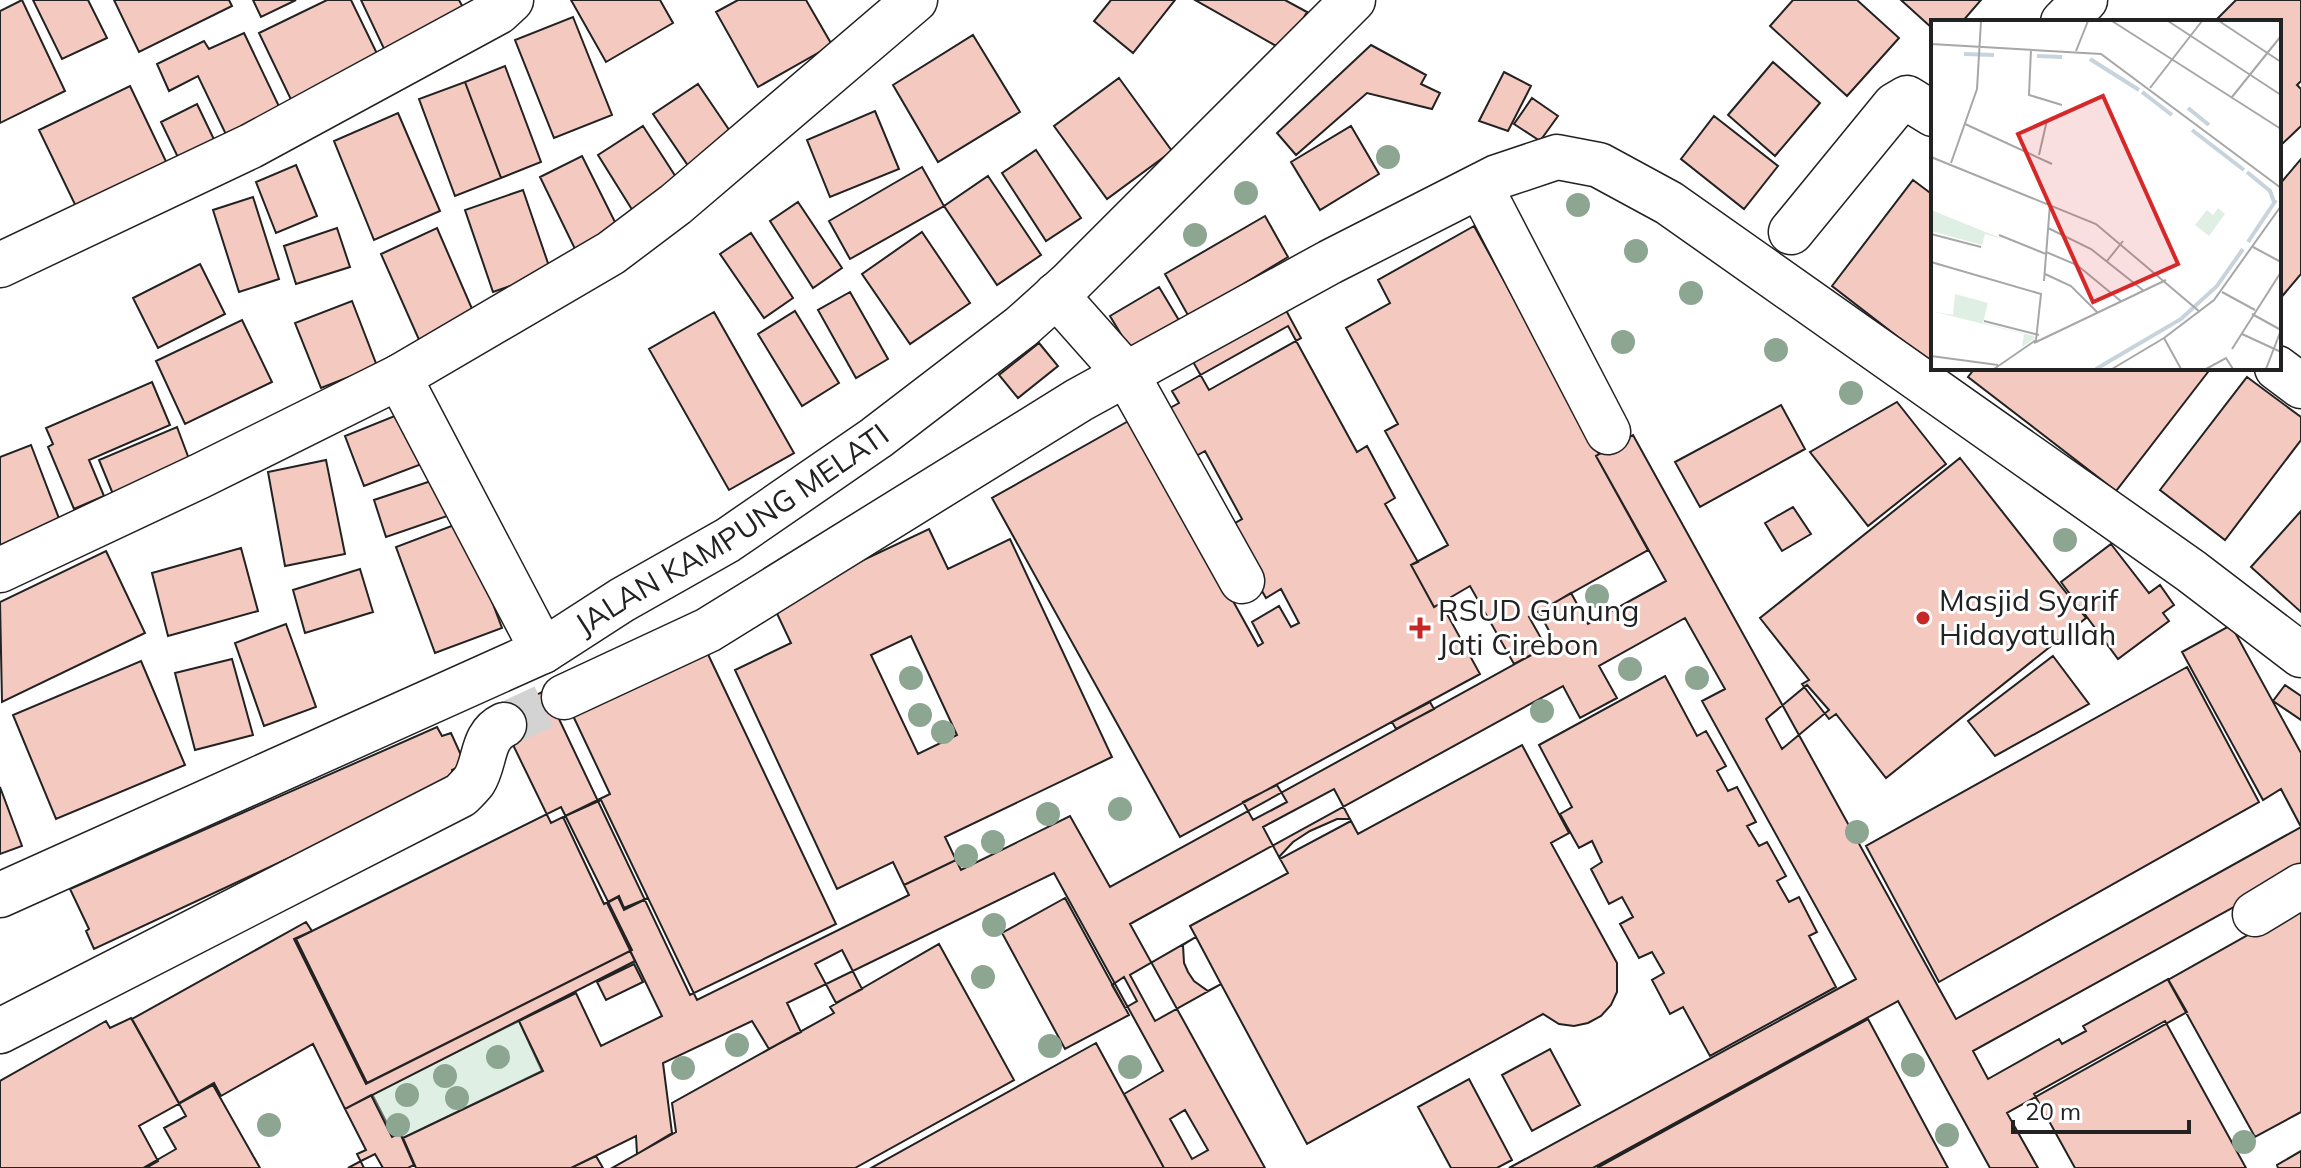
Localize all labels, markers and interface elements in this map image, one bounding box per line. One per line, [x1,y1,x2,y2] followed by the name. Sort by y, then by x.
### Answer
[1931,20,2281,370] inset map
[568,415,896,643] street label: JALAN KAMPUNG MELATI
[1939,581,2119,653] place label: Masjid Syarif Hidayatullah
[1438,591,1639,663] place label: RSUD Gunung Jati Cirebon
[1914,609,1932,627] marker: Masjid Syarif Hidayatullah
[1409,617,1431,639] marker: RSUD Gunung Jati Cirebon
[2013,1084,2189,1134] scale bar
[2025,1096,2081,1126] text: 20 m

